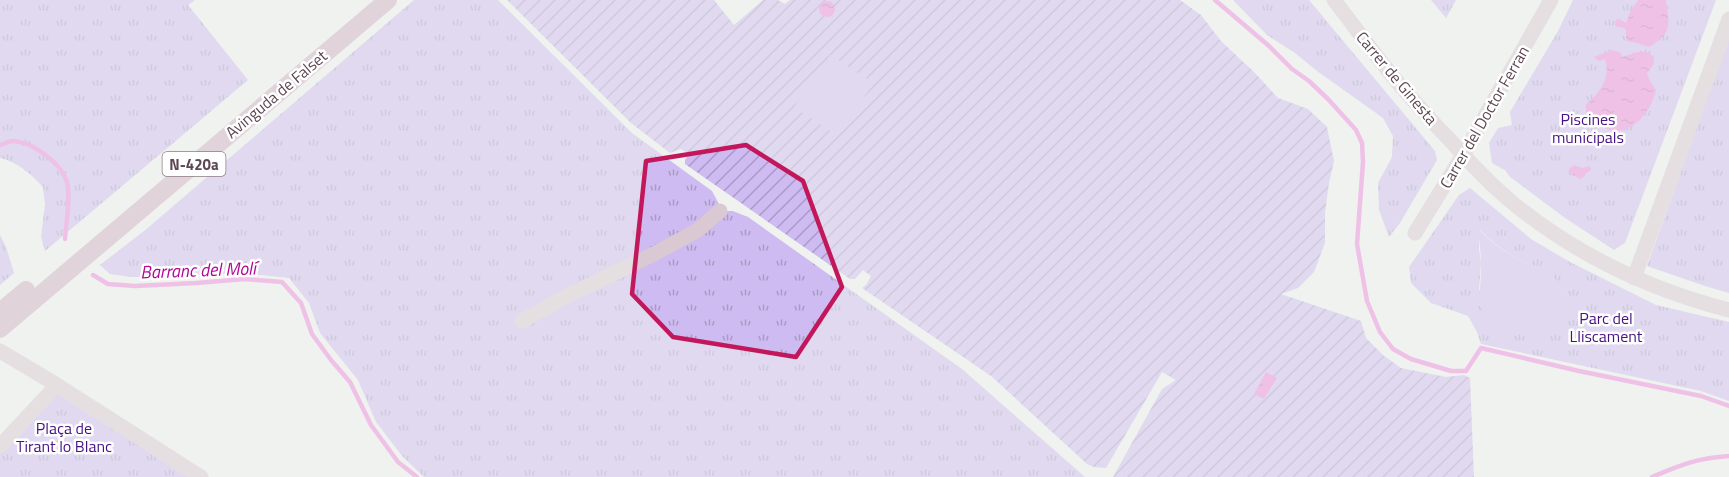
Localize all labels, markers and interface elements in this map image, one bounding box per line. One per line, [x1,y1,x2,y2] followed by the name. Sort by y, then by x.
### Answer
[1351,26,1443,130] street label: Carrer de Ginesta
[1433,41,1535,193] street label: Carrer del Doctor Ferran
[220,44,332,144] street label: Avinguda de Falset
[1552,107,1624,149] park label: Piscines municipals
[162,152,226,176] road number: N-420a
[140,254,260,286] water label: Barranc del Molí
[1570,306,1643,348] park label: Parc del Lliscament
[16,416,112,458] park label: Plaça de Tirant lo Blanc

